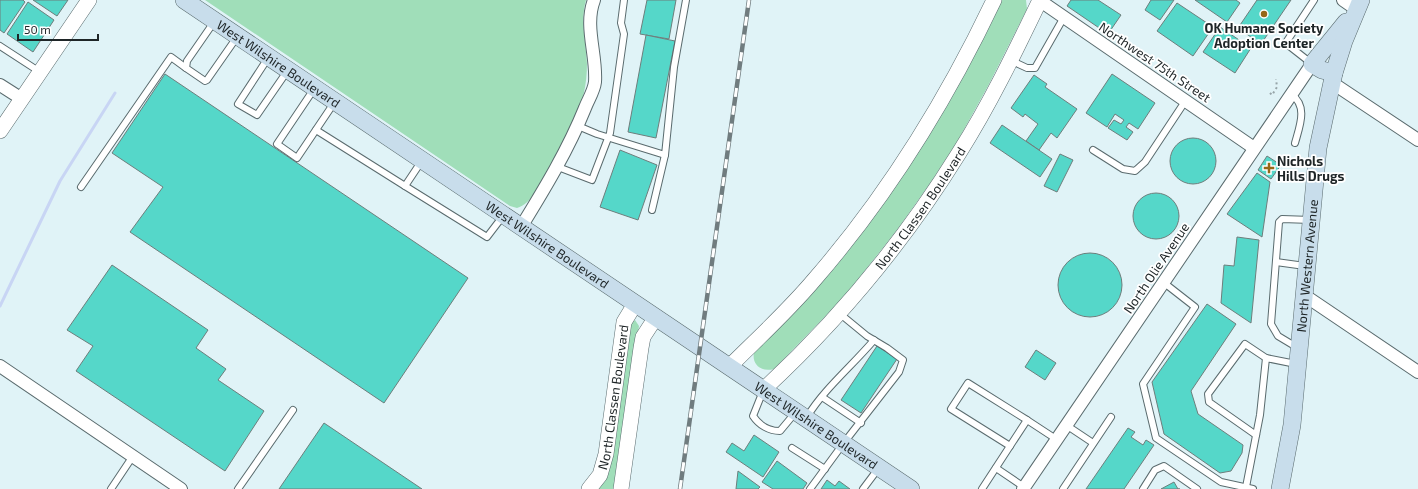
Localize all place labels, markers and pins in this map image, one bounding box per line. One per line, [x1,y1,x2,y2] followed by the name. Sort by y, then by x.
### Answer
[1259,9,1269,19] marker: OK Humane Society Adoption Center
[1205,20,1324,51] place label: OK Humane Society Adoption Center
[1277,153,1345,184] place label: Nichols Hills Drugs
[1264,163,1274,173] marker: Nichols Hills Drugs

